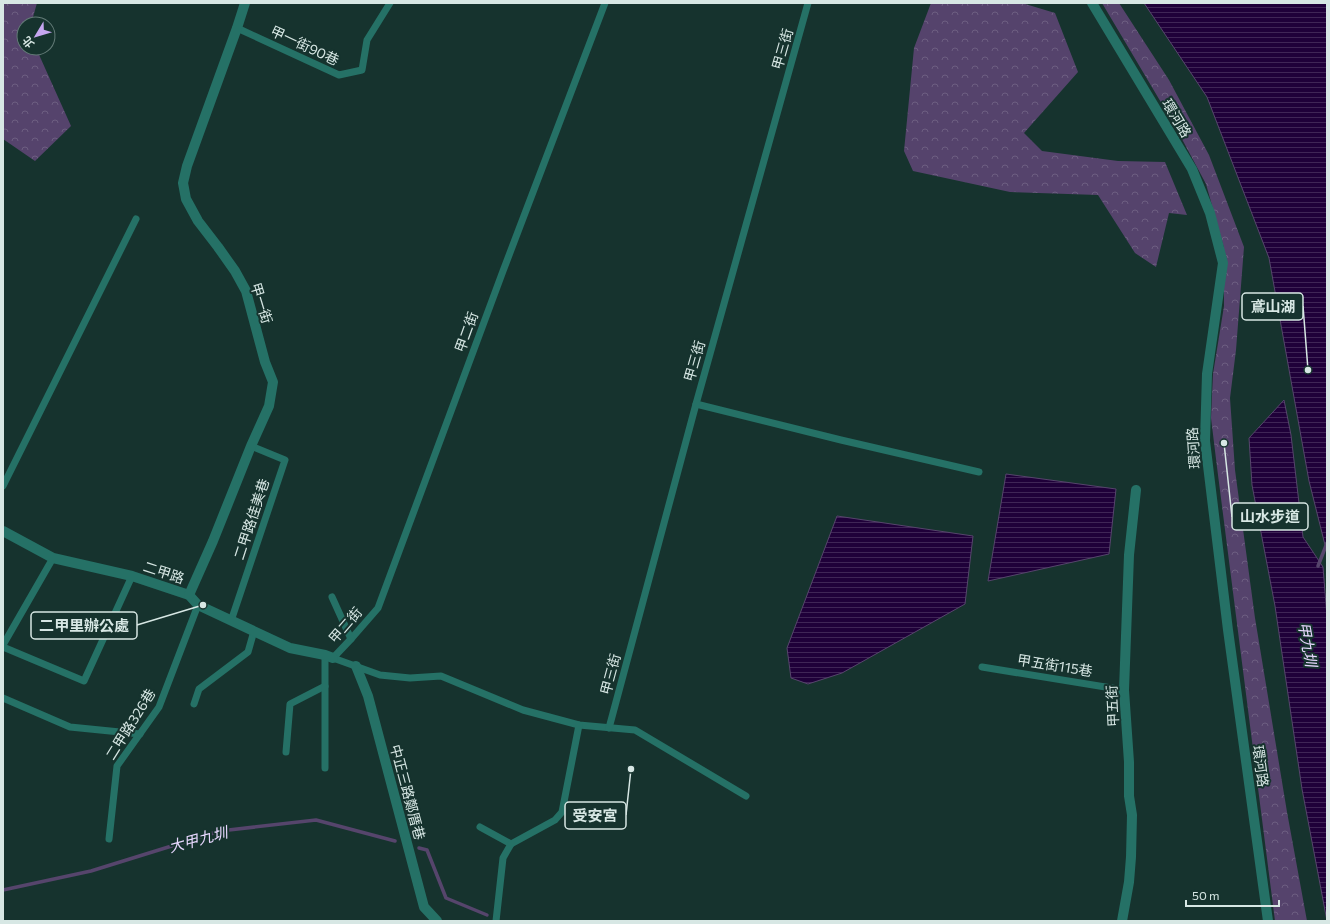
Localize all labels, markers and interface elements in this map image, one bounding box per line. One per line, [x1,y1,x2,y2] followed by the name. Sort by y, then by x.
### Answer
[16,16,56,56] north arrow
[268,22,342,68] street label: 甲一街90巷
[768,26,796,72] street label: 甲三街
[19,34,36,51] text: 北
[1159,96,1195,140] street label: 環河路
[248,280,276,326] street label: 甲一街
[1242,293,1303,320] callout: 鳶山湖
[1250,297,1296,315] text: 鳶山湖
[451,309,481,355] street label: 甲二街
[680,338,708,384] street label: 甲三街
[1183,426,1203,470] street label: 環河路
[230,476,272,562] street label: 二甲路佳美巷
[1232,503,1308,530] callout: 山水步道
[1240,507,1300,525] text: 山水步道
[141,557,187,587] street label: 二甲路
[325,604,365,646] street label: 甲二街
[31,612,137,639] callout: 二甲里辦公處
[39,616,129,634] text: 二甲里辦公處
[1295,620,1321,670] water label: 甲九圳
[1016,651,1094,679] street label: 甲五街115巷
[596,652,624,696] street label: 甲三街
[1102,685,1122,727] street label: 甲五街
[102,686,158,762] street label: 二甲路326巷
[387,742,429,842] street label: 中正三路鄭厝巷
[1250,744,1272,788] street label: 環河路
[565,802,626,829] callout: 受安宮
[572,806,618,824] text: 受安宮
[167,822,231,855] water label: 大甲九圳
[1186,882,1279,908] scale bar
[1192,888,1220,902] text: 50 m

